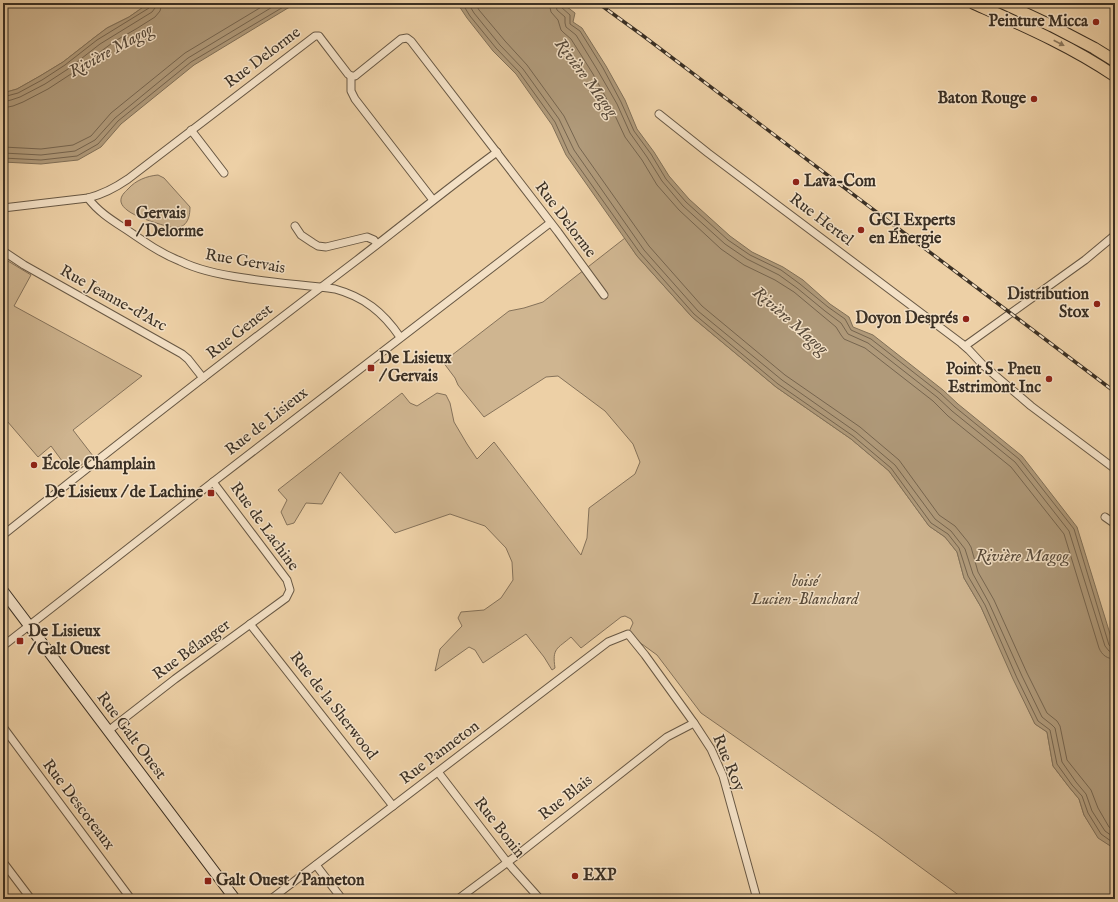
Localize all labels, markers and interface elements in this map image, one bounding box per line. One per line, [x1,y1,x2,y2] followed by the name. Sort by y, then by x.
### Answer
[988,12,1089,32] place label: Peinture Micca
[1091,17,1101,27] marker: Peinture Micca
[65,18,158,83] water label: Rivière Magog
[221,23,305,93] street label: Rue Delorme
[550,34,623,123] water label: Rivière Magog
[1054,40,1065,47] one-way arrow
[937,89,1027,109] place label: Baton Rouge
[1029,94,1039,104] marker: Baton Rouge
[804,172,877,192] place label: Lava-Com
[791,177,801,187] marker: Lava-Com
[530,178,600,262] street label: Rue Delorme
[785,189,858,251] street label: Rue Hertel
[135,204,204,242] place label: Gervais / Delorme
[869,211,956,249] place label: GCI Experts en Énergie
[123,218,133,228] marker: Gervais / Delorme
[856,225,866,235] marker: GCI Experts en Énergie
[203,245,287,279] street label: Rue Gervais
[56,261,170,337] street label: Rue Jeanne-d'Arc
[748,282,833,361] water label: Rivière Magog
[1007,285,1089,323] place label: Distribution Stox
[1092,299,1102,309] marker: Distribution Stox
[203,300,277,364] street label: Rue Genest
[855,309,958,329] place label: Doyon Després
[961,314,971,324] marker: Doyon Després
[378,349,452,387] place label: De Lisieux / Gervais
[946,360,1042,398] place label: Point S - Pneu Estrimont Inc
[366,363,376,373] marker: De Lisieux / Gervais
[1044,374,1054,384] marker: Point S - Pneu Estrimont Inc
[222,383,313,461] street label: Rue de Lisieux
[42,453,156,475] place label: École Champlain
[29,460,39,470] marker: École Champlain
[225,479,303,575] street label: Rue de Lachine
[45,483,204,503] place label: De Lisieux / de Lachine
[206,488,216,498] marker: De Lisieux / de Lachine
[975,546,1070,567] water label: Rivière Magog
[751,572,860,610] park label: boisé Lucien-Blanchard
[149,615,235,685] street label: Rue Bélanger
[27,622,110,660] place label: De Lisieux / Galt Ouest
[15,636,25,646] marker: De Lisieux / Galt Ouest
[285,648,382,764] street label: Rue de la Sherwood
[92,688,171,784] street label: Rue Galt Ouest
[396,716,484,789] street label: Rue Panneton
[707,732,749,794] street label: Rue Roy
[37,756,119,854] street label: Rue Descoteaux
[535,770,597,825] street label: Rue Blais
[469,794,529,863] street label: Rue Bonin
[583,866,617,886] place label: EXP
[216,871,365,891] place label: Galt Ouest / Panneton
[570,871,580,881] marker: EXP
[203,876,213,886] marker: Galt Ouest / Panneton

